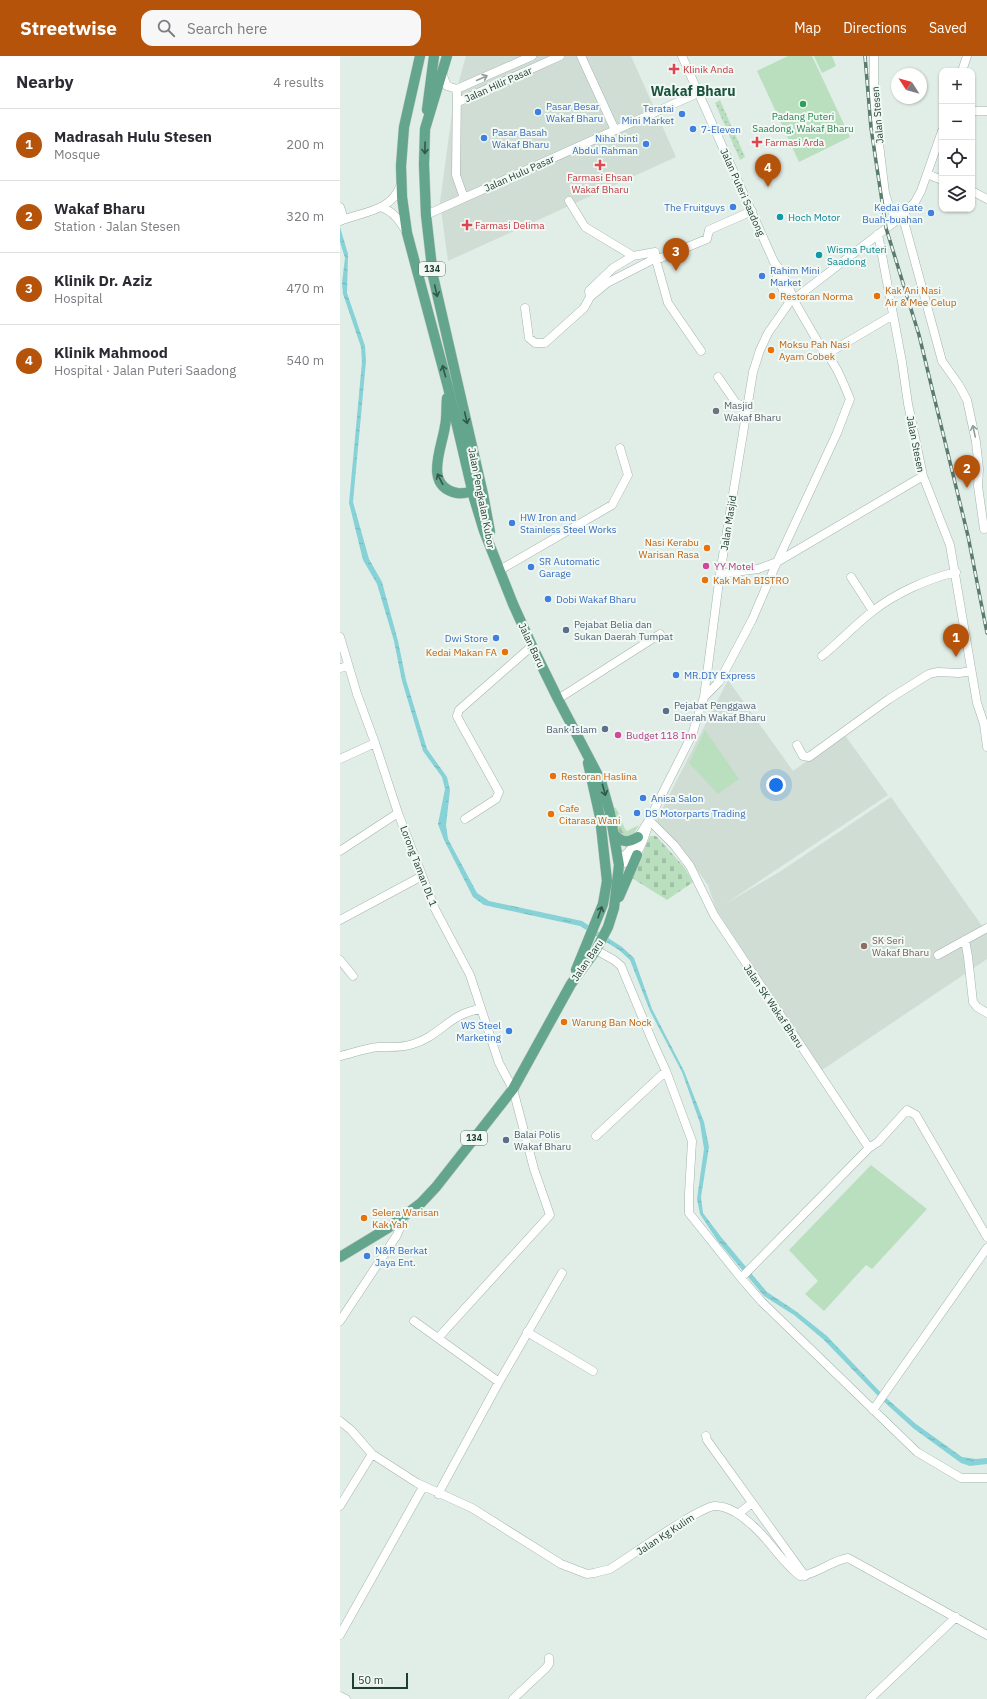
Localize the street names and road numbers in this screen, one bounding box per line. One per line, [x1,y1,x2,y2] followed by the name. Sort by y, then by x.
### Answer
[462,64,534,105] street label: Jalan Hilir Pasar
[869,86,886,144] street label: Jalan Stesen
[717,146,768,239] street label: Jalan Puteri Saadong
[482,152,557,195] street label: Jalan Hulu Pasar
[419,262,445,276] road number: 134
[904,415,927,473] street label: Jalan Stesen
[465,447,498,550] street label: Jalan Pengkalan Kubor
[718,495,739,552] street label: Jalan Masjid
[516,621,548,670] street label: Jalan Baru
[397,824,440,908] street label: Lorong Taman DL 1
[569,937,606,984] street label: Jalan Baru
[741,962,806,1051] street label: Jalan SK Wakaf Bharu
[461,1131,487,1145] road number: 134
[634,1511,697,1558] street label: Jalan Kg Kulim

